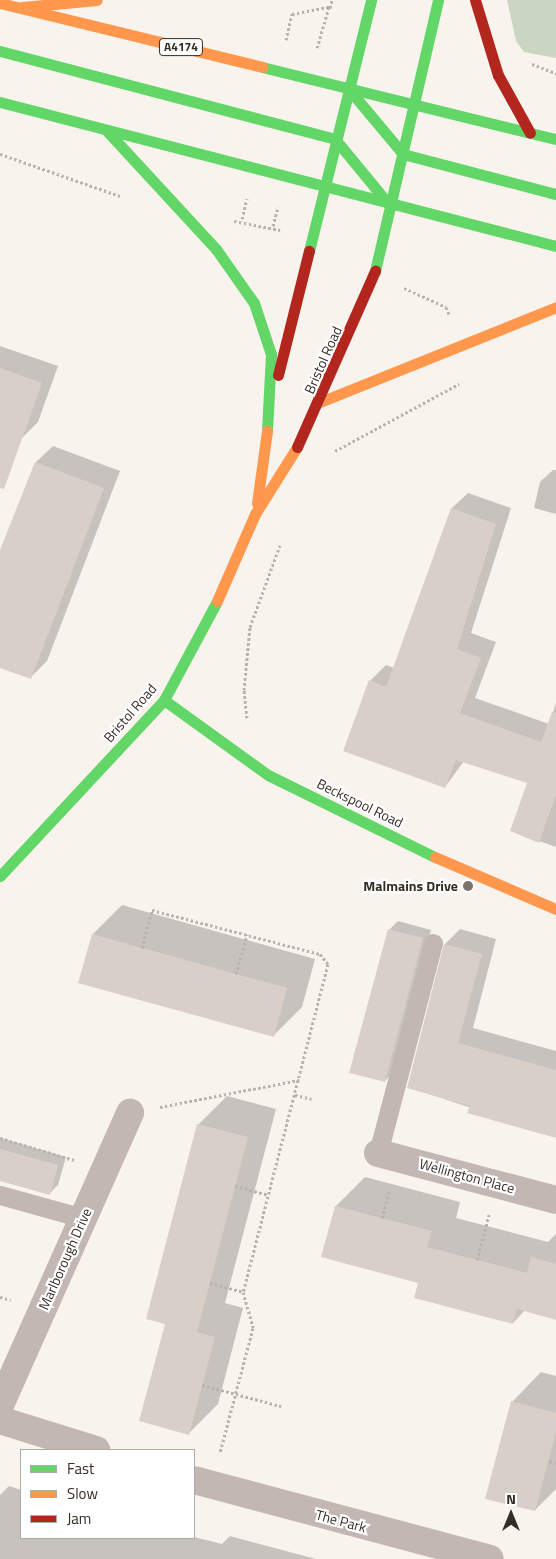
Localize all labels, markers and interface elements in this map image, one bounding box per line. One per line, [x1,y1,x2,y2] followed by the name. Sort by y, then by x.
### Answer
[158,38,204,56] road number: A4174
[301,324,345,396] street label: Bristol Road
[100,680,160,746] street label: Bristol Road
[314,775,406,831] street label: Beckspool Road
[363,878,458,894] place label: Malmains Drive
[462,880,474,892] marker: Malmains Drive
[418,1155,516,1197] street label: Wellington Place
[35,1206,95,1312] street label: Marlborough Drive
[20,1449,195,1539] legend
[67,1457,94,1480] text: Fast
[67,1482,98,1505] text: Slow
[506,1488,516,1509] text: N
[486,1489,536,1539] north arrow
[314,1506,368,1536] street label: The Park
[67,1507,91,1530] text: Jam

